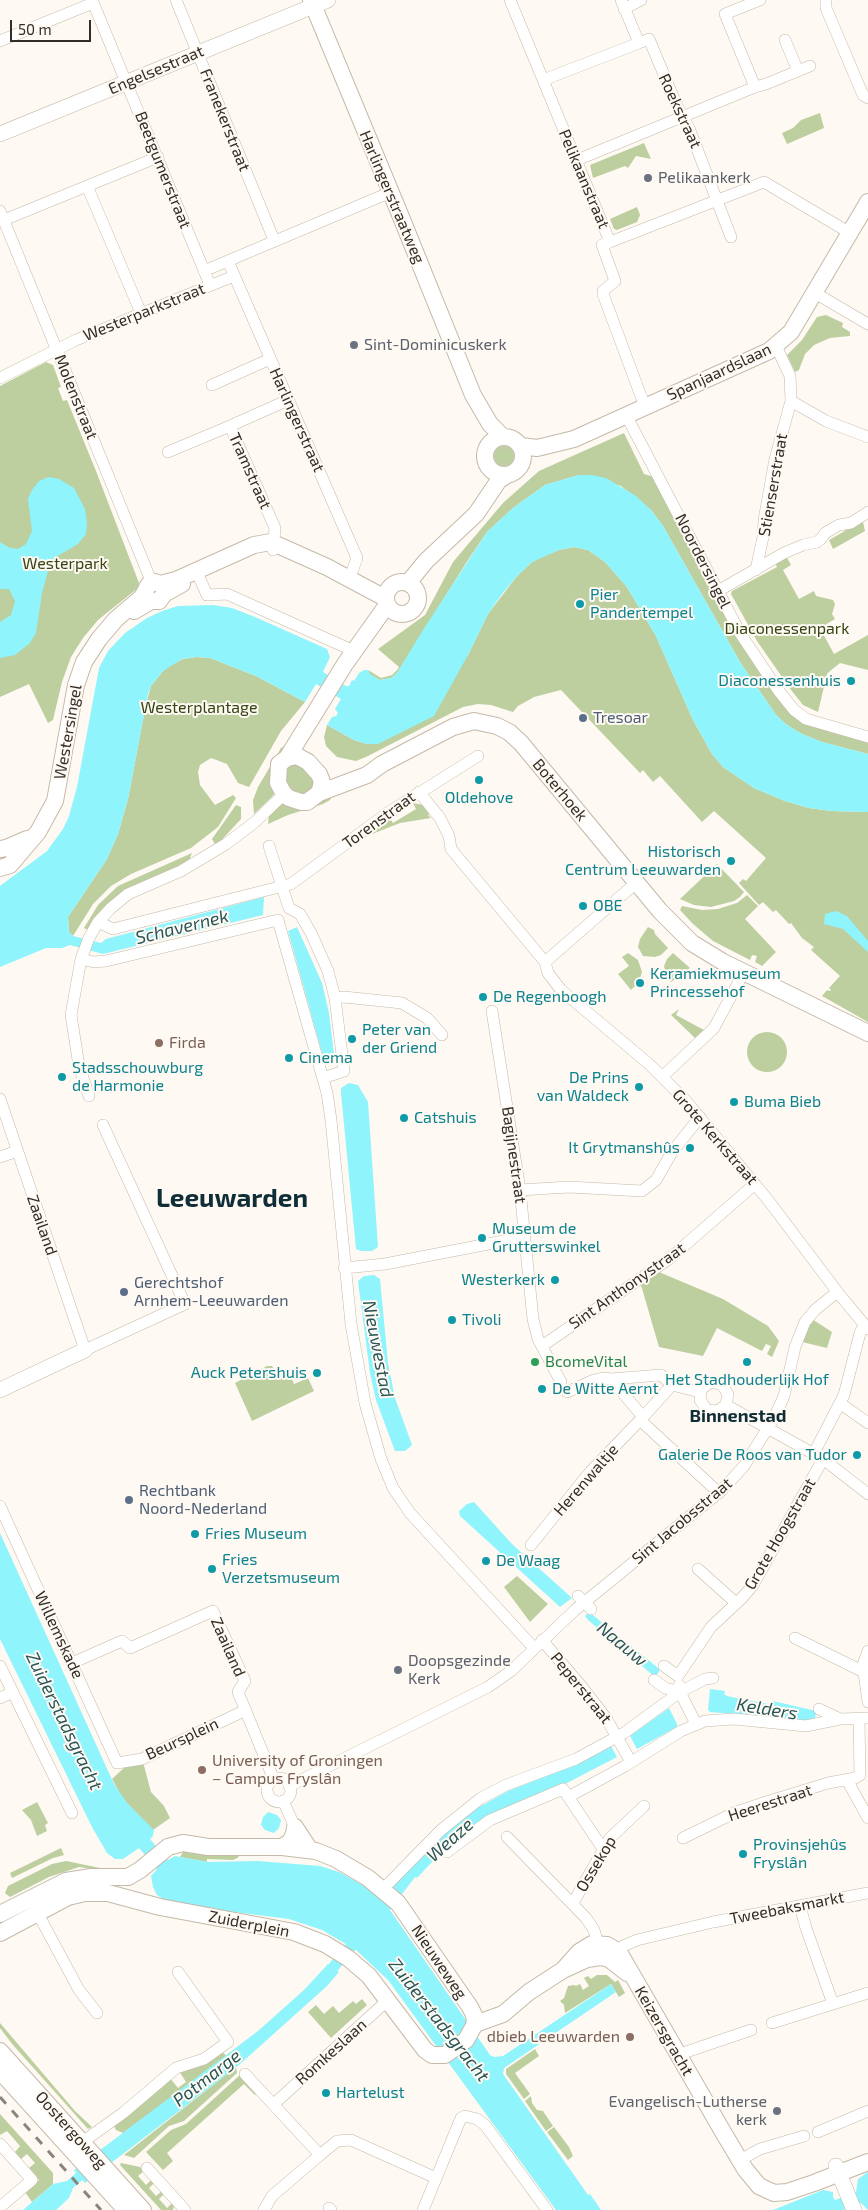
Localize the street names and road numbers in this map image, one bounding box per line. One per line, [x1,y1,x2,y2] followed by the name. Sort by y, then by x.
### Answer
[106,41,206,99] street label: Engelsestraat
[196,66,254,174] street label: Franekerstraat
[654,71,706,151] street label: Roekstraat
[131,109,195,231] street label: Beetgumerstraat
[554,126,614,232] street label: Pelikaanstraat
[355,128,429,266] street label: Harlingerstraatweg
[80,279,208,345] street label: Westerparkstraat
[664,339,774,405] street label: Spanjaardslaan
[50,352,102,442] street label: Molenstraat
[265,365,329,475] street label: Harlingerstraat
[225,430,275,512] street label: Tramstraat
[754,432,792,538] street label: Stienserstraat
[671,511,735,611] street label: Noordersingel
[50,683,86,781] street label: Westersingel
[528,755,592,825] street label: Boterhoek
[339,787,419,853] street label: Torenstraat
[668,1085,762,1189] street label: Grote Kerkstraat
[498,1105,530,1205] street label: Bagijnestraat
[23,1192,61,1258] street label: Zaailand
[565,1239,689,1333] street label: Sint Anthonystraat
[550,1440,622,1520] street label: Herenwaltje
[628,1474,736,1568] street label: Sint Jacobsstraat
[740,1475,820,1593] street label: Grote Hoogstraat
[30,1588,88,1682] street label: Willemskade
[207,1615,249,1679] street label: Zaailand
[546,1648,616,1728] street label: Peperstraat
[143,1714,221,1764] street label: Beursplein
[726,1780,814,1826] street label: Heerestraat
[572,1833,620,1895] street label: Ossekop
[728,1888,846,1928] street label: Tweebaksmarkt
[207,1907,291,1941] street label: Zuiderplein
[407,1921,471,2003] street label: Nieuweweg
[631,1983,697,2079] street label: Keizersgracht
[291,2015,371,2089] street label: Romkeslaan
[31,2087,111,2173] street label: Oostergoweg

